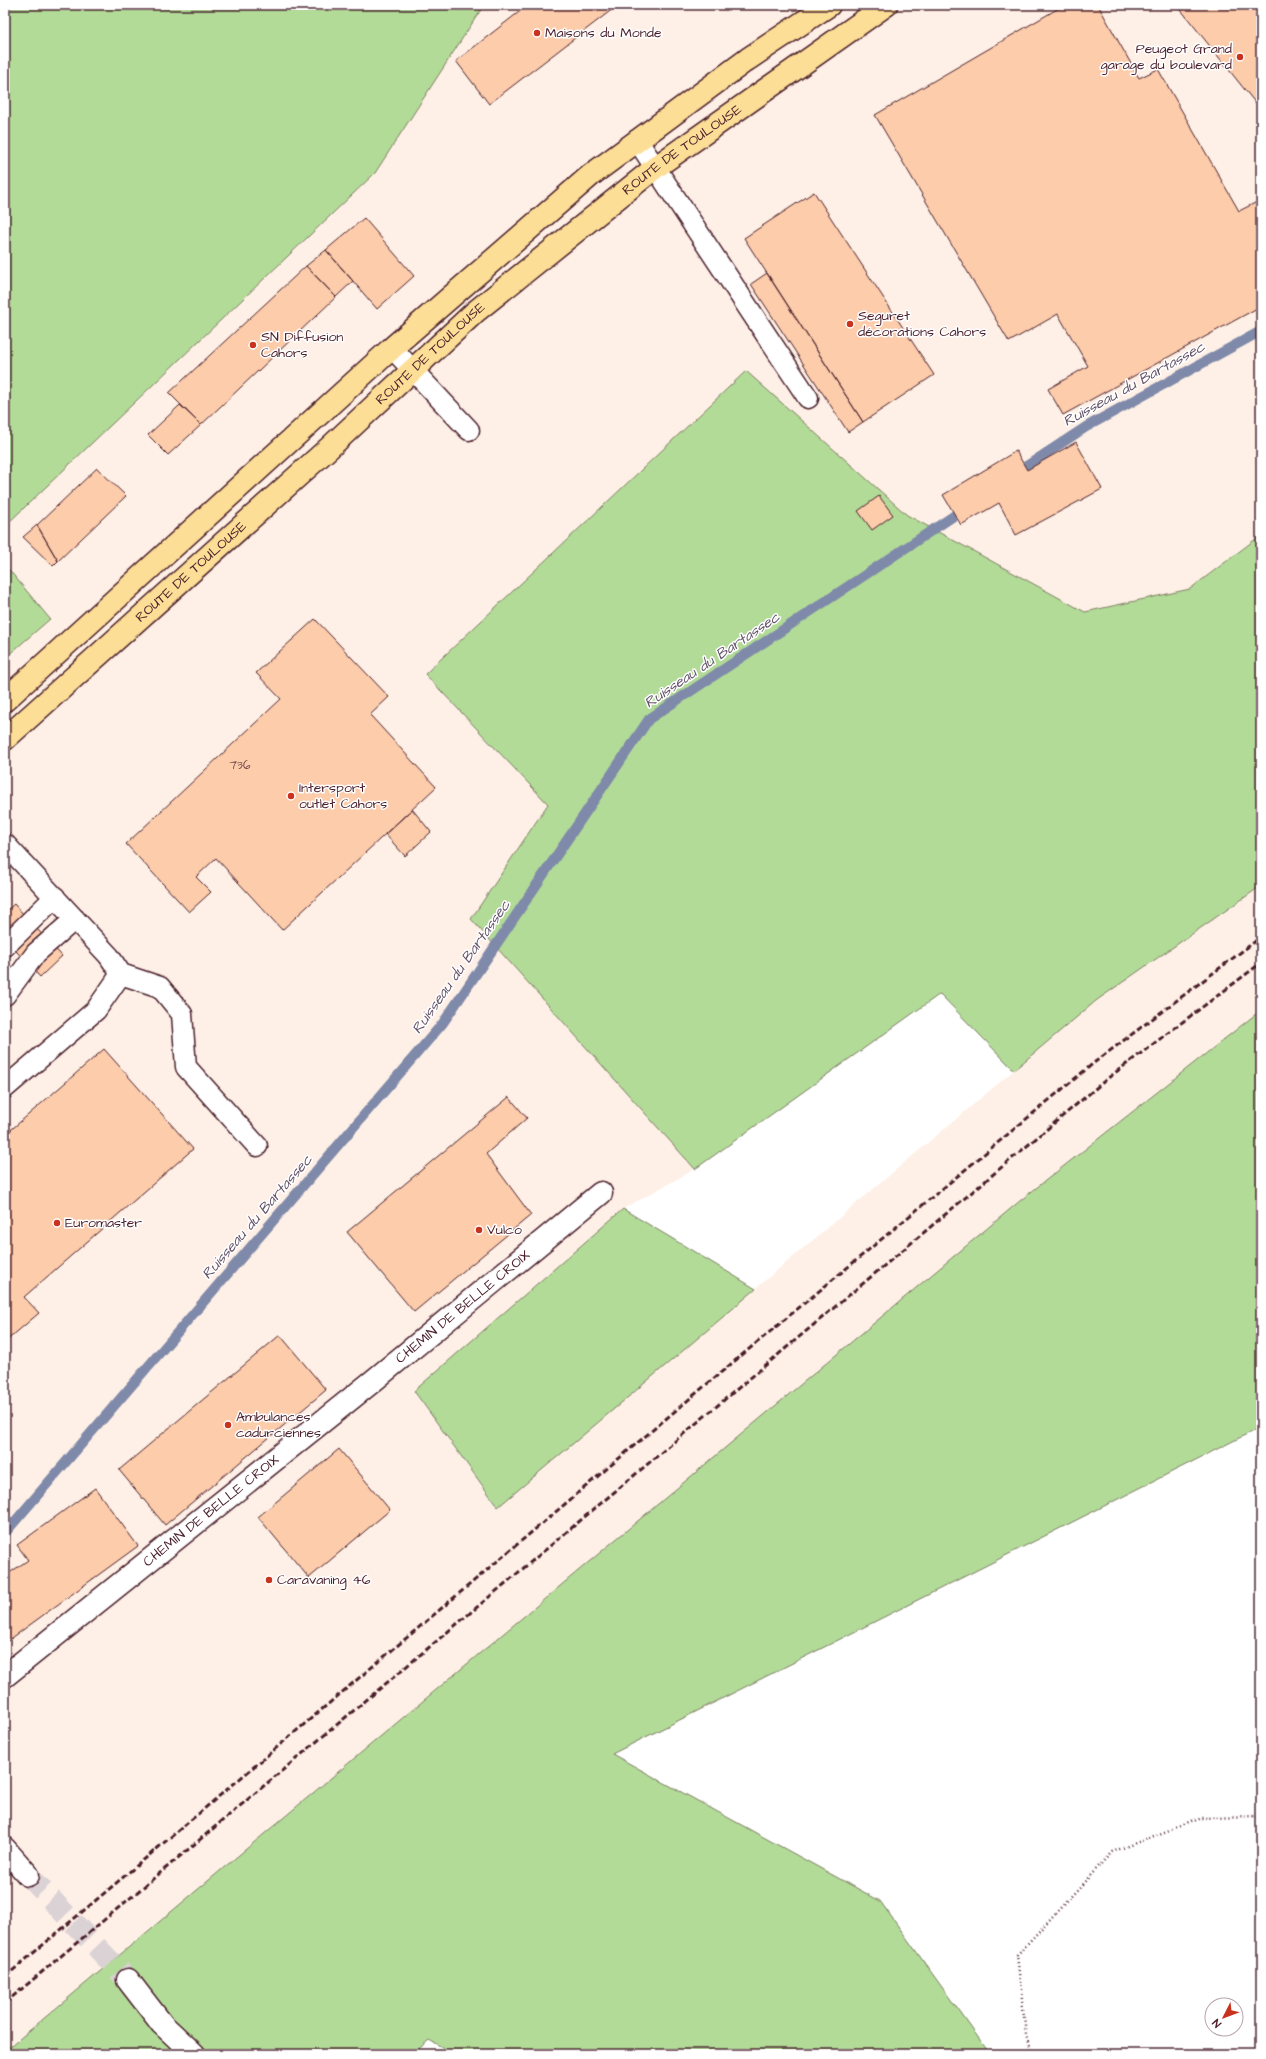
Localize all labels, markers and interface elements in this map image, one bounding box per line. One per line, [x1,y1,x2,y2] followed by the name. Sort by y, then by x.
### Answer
[545,23,662,43] place label: Maisons du Monde
[532,28,542,38] marker: Maisons du Monde
[1101,39,1232,75] place label: Peugeot Grand garage du boulevard
[1235,52,1245,62] marker: Peugeot Grand garage du boulevard
[618,99,746,200] street label: ROUTE DE TOULOUSE
[371,297,490,410] street label: ROUTE DE TOULOUSE
[858,306,986,342] place label: Seguret décorations Cahors
[845,319,855,329] marker: Seguret décorations Cahors
[261,327,343,363] place label: SN Diffusion Cahors
[1059,336,1209,432] water label: Ruisseau du Bartassec
[248,340,258,350] marker: SN Diffusion Cahors
[131,516,251,627] street label: ROUTE DE TOULOUSE
[640,606,784,713] water label: Ruisseau du Bartassec
[229,757,251,774] house number: 736
[299,778,387,814] place label: Intersport outlet Cahors
[286,791,296,801] marker: Intersport outlet Cahors
[407,895,516,1038] water label: Ruisseau du Bartassec
[197,1150,317,1284] water label: Ruisseau du Bartassec
[65,1213,142,1233] place label: Euromaster
[52,1218,62,1228] marker: Euromaster
[487,1220,522,1240] place label: Vulco
[474,1225,484,1235] marker: Vulco
[391,1245,535,1369] street label: CHEMIN DE BELLE CROIX
[236,1407,321,1443] place label: Ambulances cadurciennes
[223,1420,233,1430] marker: Ambulances cadurciennes
[139,1450,284,1572] street label: CHEMIN DE BELLE CROIX
[277,1570,371,1590] place label: Caravaning 46
[264,1575,274,1585] marker: Caravaning 46
[1204,1997,1244,2037] north arrow
[1209,2016,1225,2031] text: N

